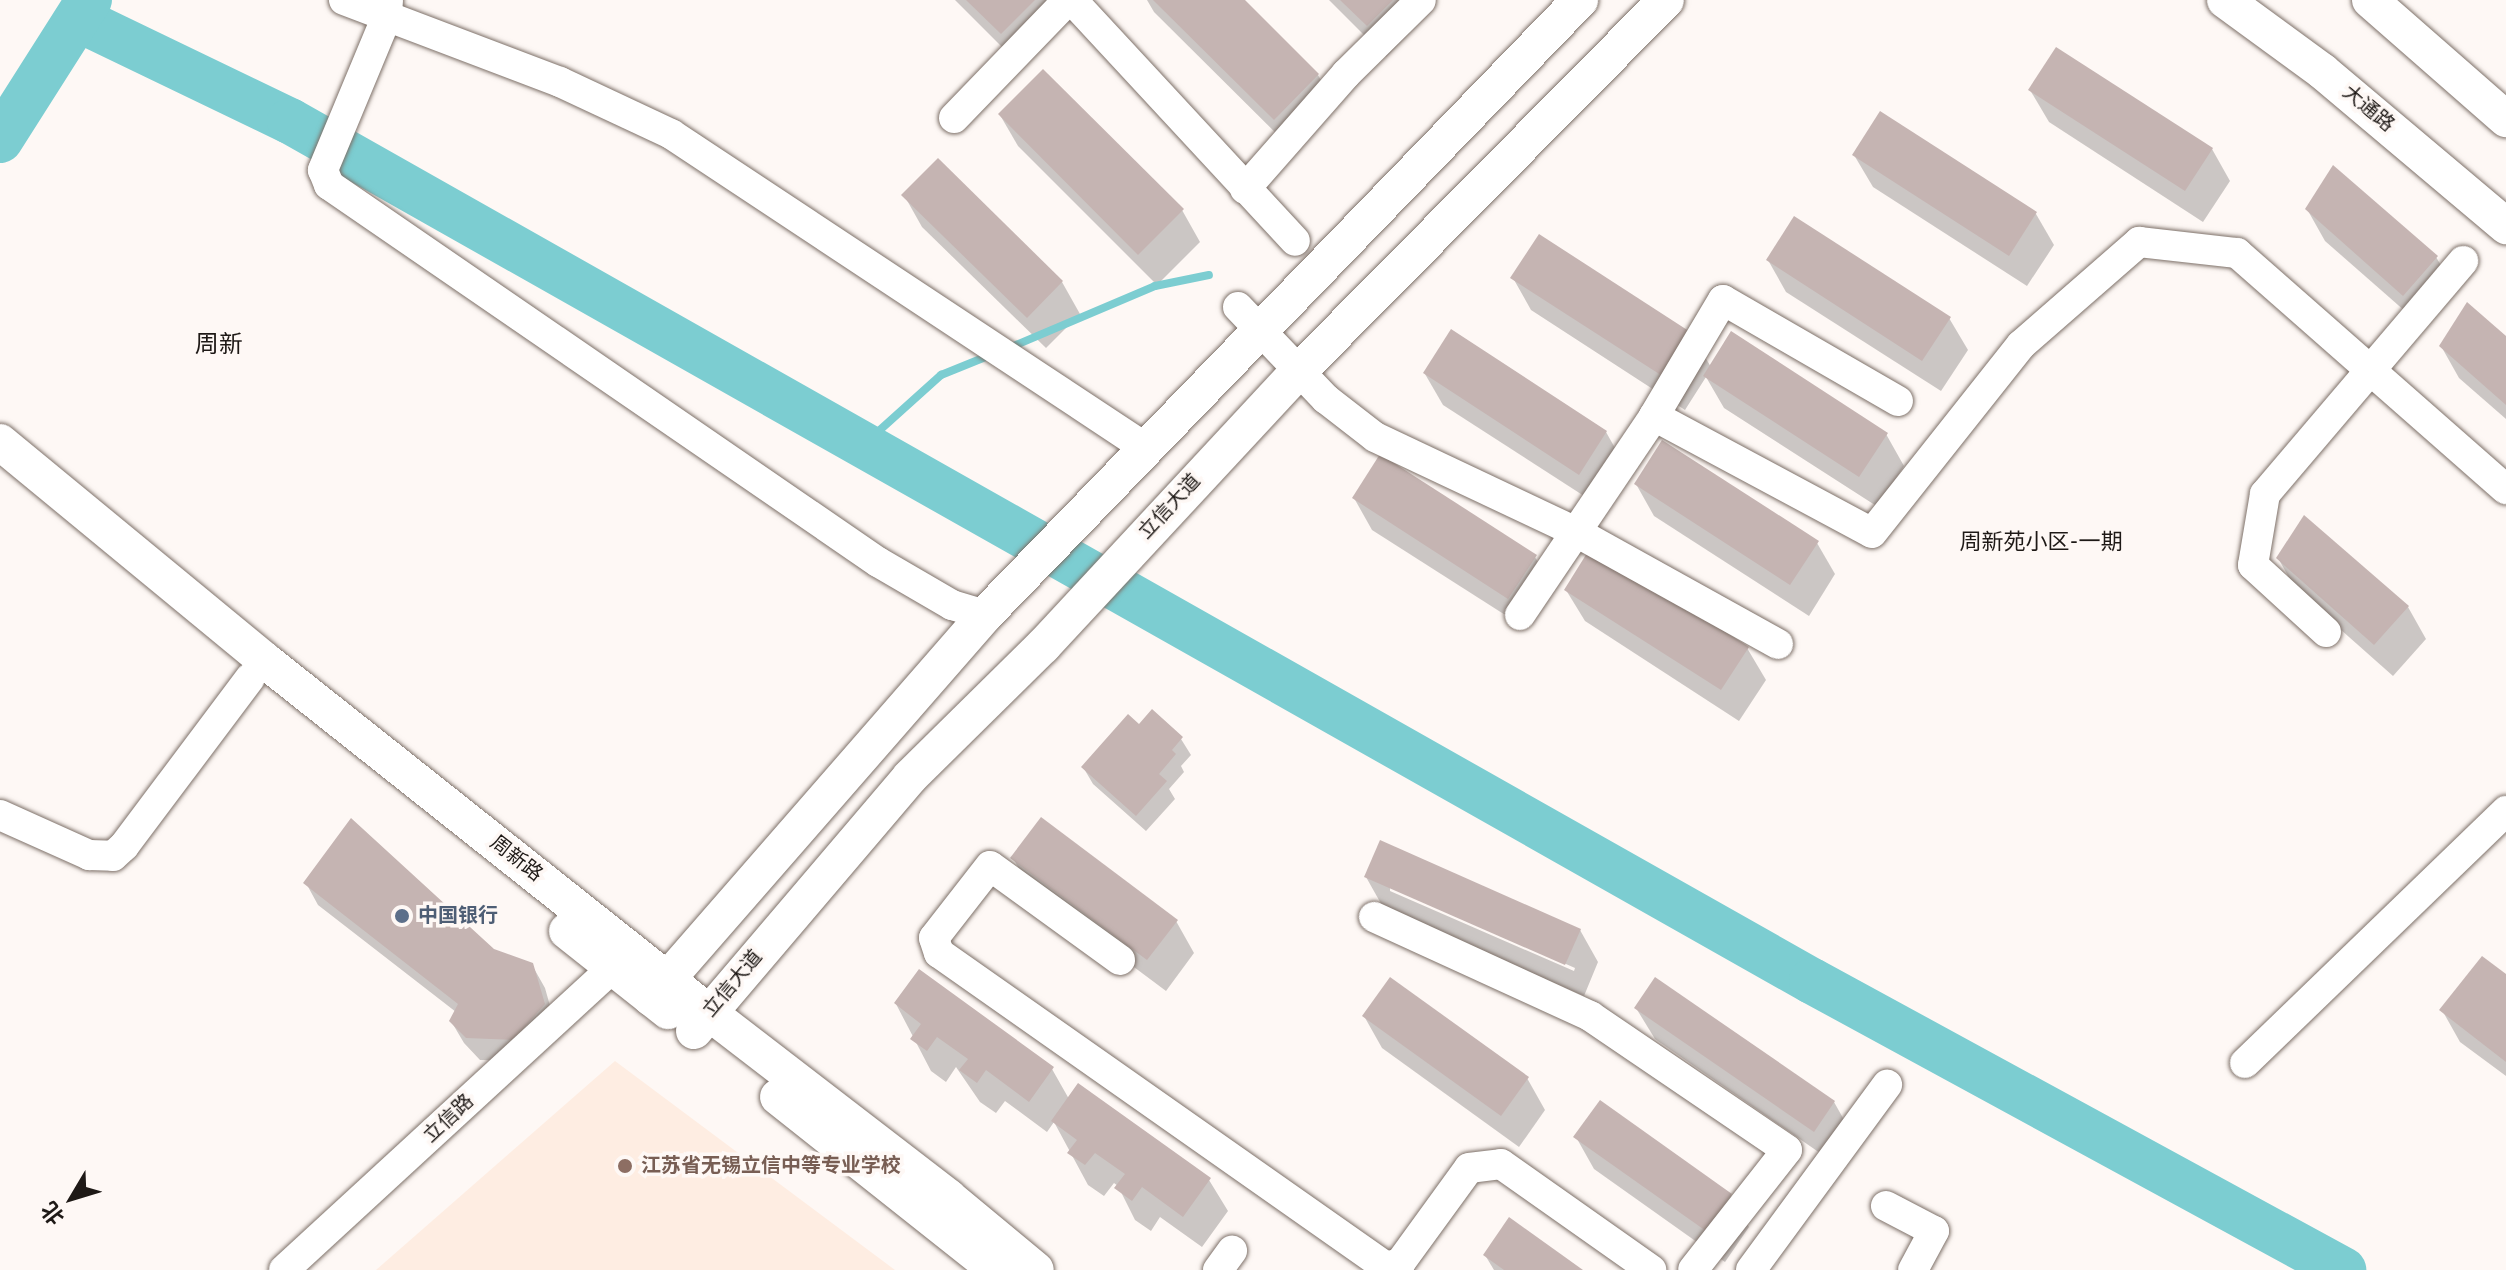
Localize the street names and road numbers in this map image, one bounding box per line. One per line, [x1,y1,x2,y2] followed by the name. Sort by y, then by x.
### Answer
[2337,81,2399,137] street label: 大通路
[1134,470,1206,544] street label: 立信大道
[485,831,547,887] street label: 周新路
[698,946,768,1022] street label: 立信大道
[419,1090,479,1148] street label: 立信路

